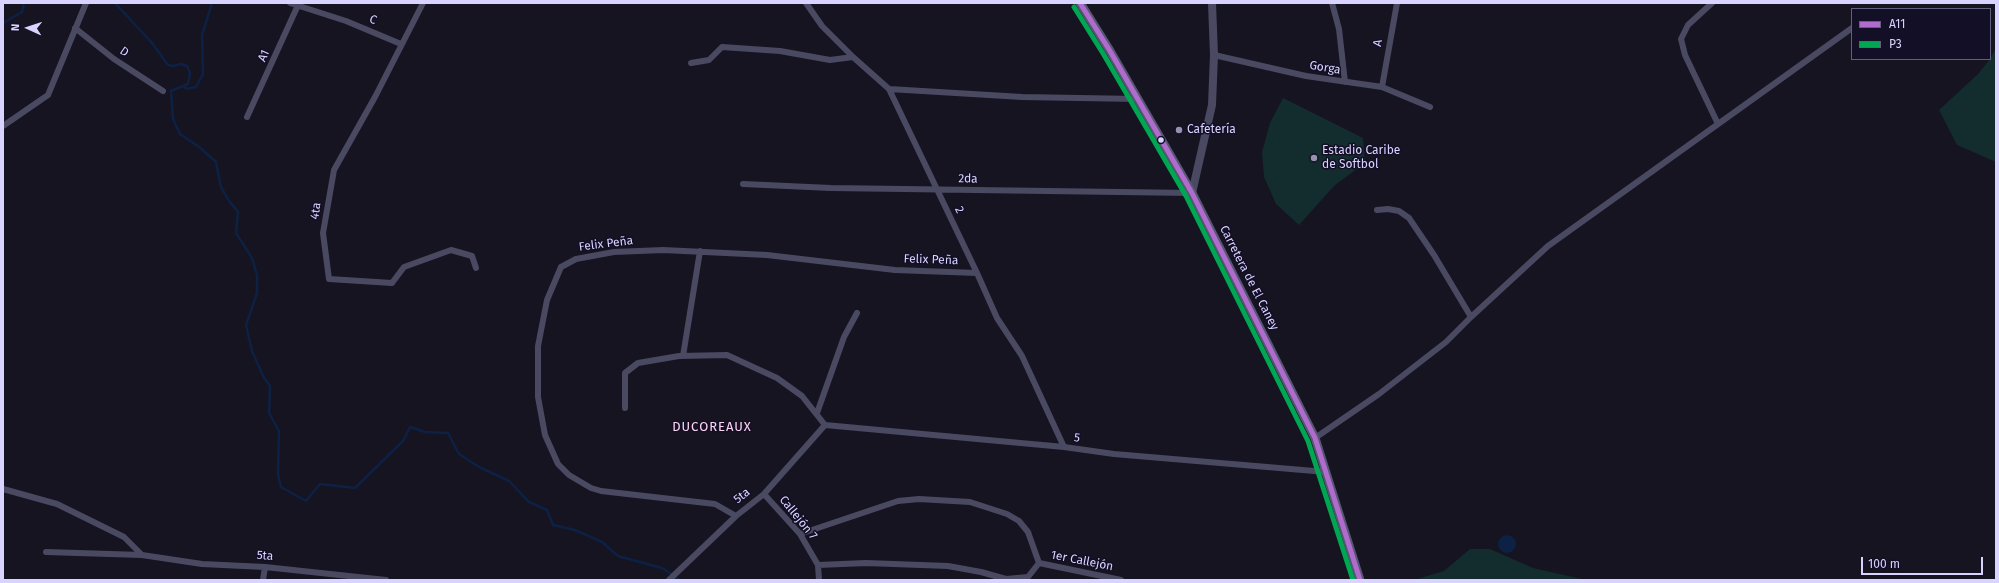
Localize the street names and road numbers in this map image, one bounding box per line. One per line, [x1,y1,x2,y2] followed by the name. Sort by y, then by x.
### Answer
[367,12,379,28] street label: C
[1370,38,1386,48] street label: A
[117,44,131,60] street label: D
[255,48,273,64] street label: A1
[1308,58,1342,78] street label: Gorga
[958,172,978,186] street label: 2da
[308,201,324,221] street label: 4ta
[951,204,967,216] street label: 2
[1216,223,1282,333] street label: Carretera de El Caney
[578,234,634,254] street label: Felix Peña
[903,252,959,268] street label: Felix Peña
[1073,430,1081,446] street label: 5
[731,485,753,507] street label: 5ta
[776,493,820,543] street label: Callejón 7
[256,548,274,564] street label: 5ta
[1049,548,1115,574] street label: 1er Callejón

